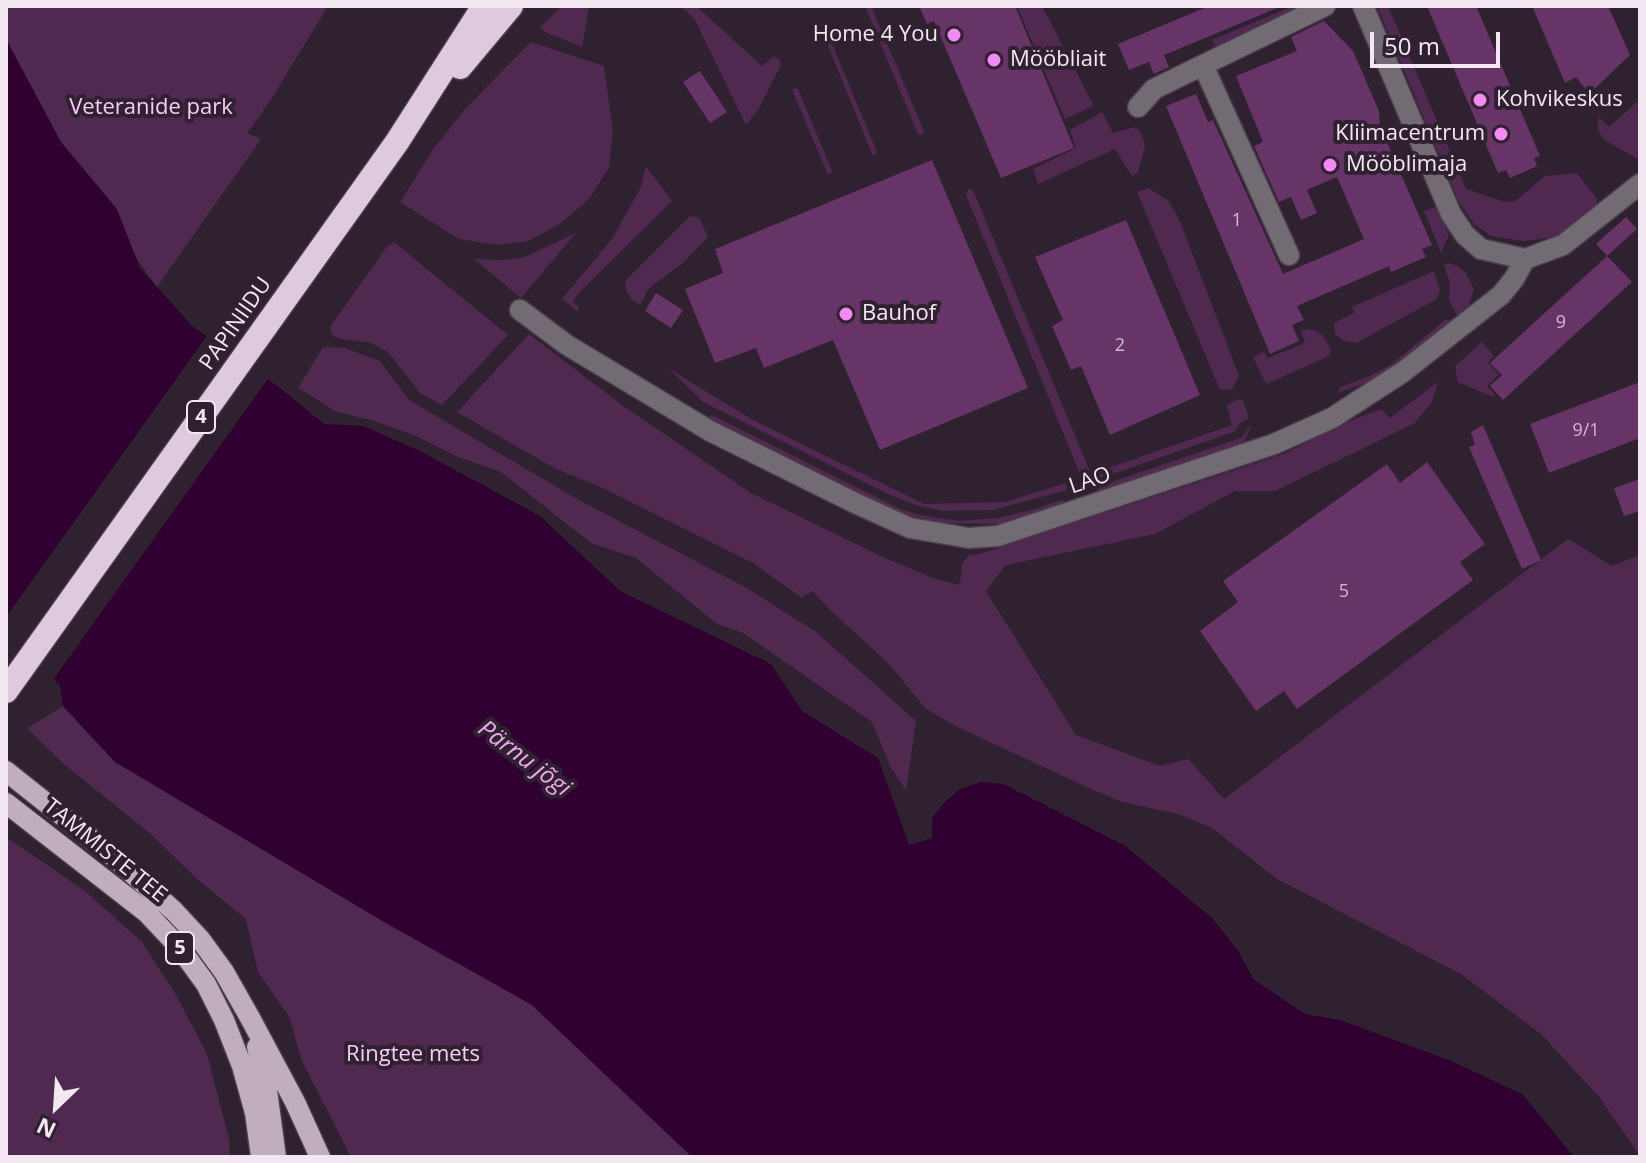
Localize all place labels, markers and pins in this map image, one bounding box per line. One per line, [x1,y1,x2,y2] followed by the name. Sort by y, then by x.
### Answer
[813,22,938,48] place label: Home 4 You
[945,26,963,44] marker: Home 4 You
[1010,47,1106,73] place label: Mööbliait
[985,51,1003,69] marker: Mööbliait
[1496,87,1623,113] place label: Kohvikeskus
[1471,91,1489,109] marker: Kohvikeskus
[1335,121,1485,147] place label: Kliimacentrum
[1492,125,1510,143] marker: Kliimacentrum
[1346,152,1467,178] place label: Mööblimaja
[1321,156,1339,174] marker: Mööblimaja
[862,301,936,327] place label: Bauhof
[837,305,855,323] marker: Bauhof

